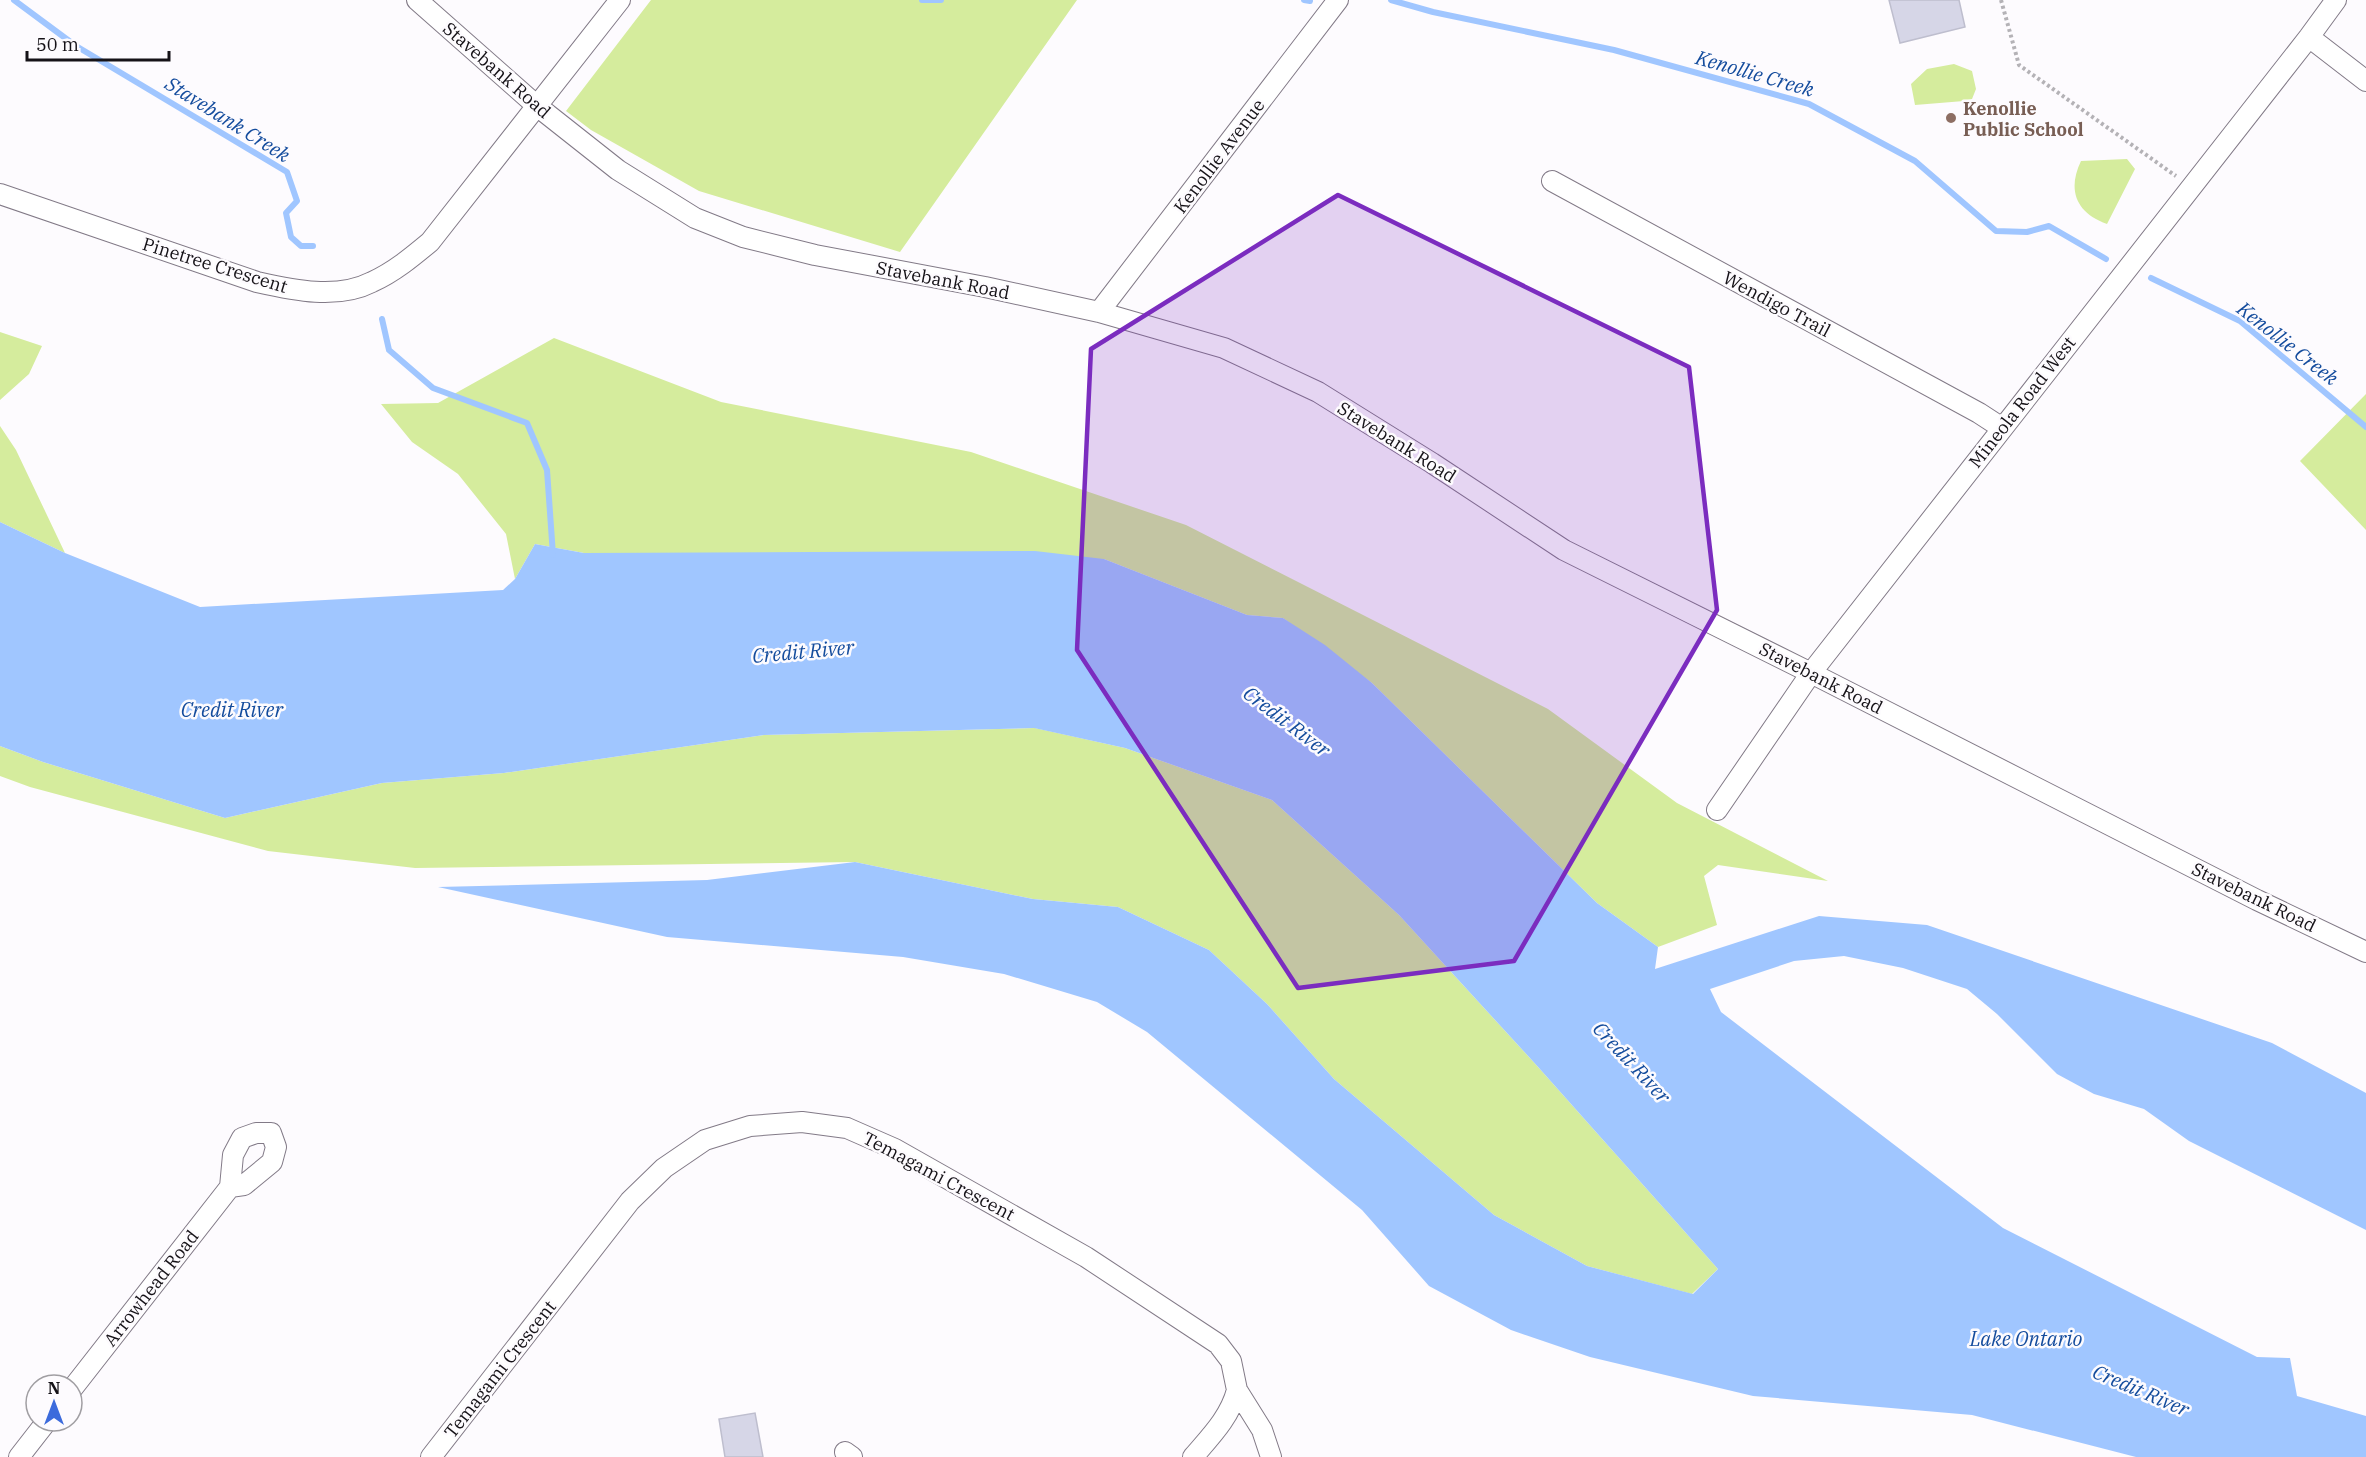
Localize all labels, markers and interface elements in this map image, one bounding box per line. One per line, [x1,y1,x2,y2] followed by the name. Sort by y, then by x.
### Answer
[438,17,556,123] street label: Stavebank Road
[27,24,170,62] scale bar
[36,33,79,56] text: 50 m
[1692,43,1818,103] water label: Kenollie Creek
[160,69,296,168] water label: Stavebank Creek
[1169,94,1269,218] street label: Kenollie Avenue
[1963,97,2084,141] place label: Kenollie Public School
[1944,111,1958,125] marker: Kenollie Public School
[140,232,290,298] street label: Pinetree Crescent
[874,256,1012,304] street label: Stavebank Road
[1719,266,1835,342] street label: Wendigo Trail
[2231,294,2345,391] water label: Kenollie Creek
[1964,332,2080,472] street label: Mineola Road West
[1333,396,1461,488] street label: Stavebank Road
[751,633,856,669] water label: Credit River
[1755,637,1887,719] street label: Stavebank Road
[1238,679,1337,763] water label: Credit River
[181,696,284,723] water label: Credit River
[2188,857,2320,937] street label: Stavebank Road
[1587,1015,1678,1110] water label: Credit River
[859,1126,1019,1226] street label: Temagami Crescent
[98,1225,204,1351] street label: Arrowhead Road
[439,1296,561,1442] street label: Temagami Crescent
[1969,1325,2082,1352] water label: Lake Ontario
[2089,1358,2195,1423] water label: Credit River
[24,1373,84,1433] north arrow
[48,1378,60,1398] text: N

